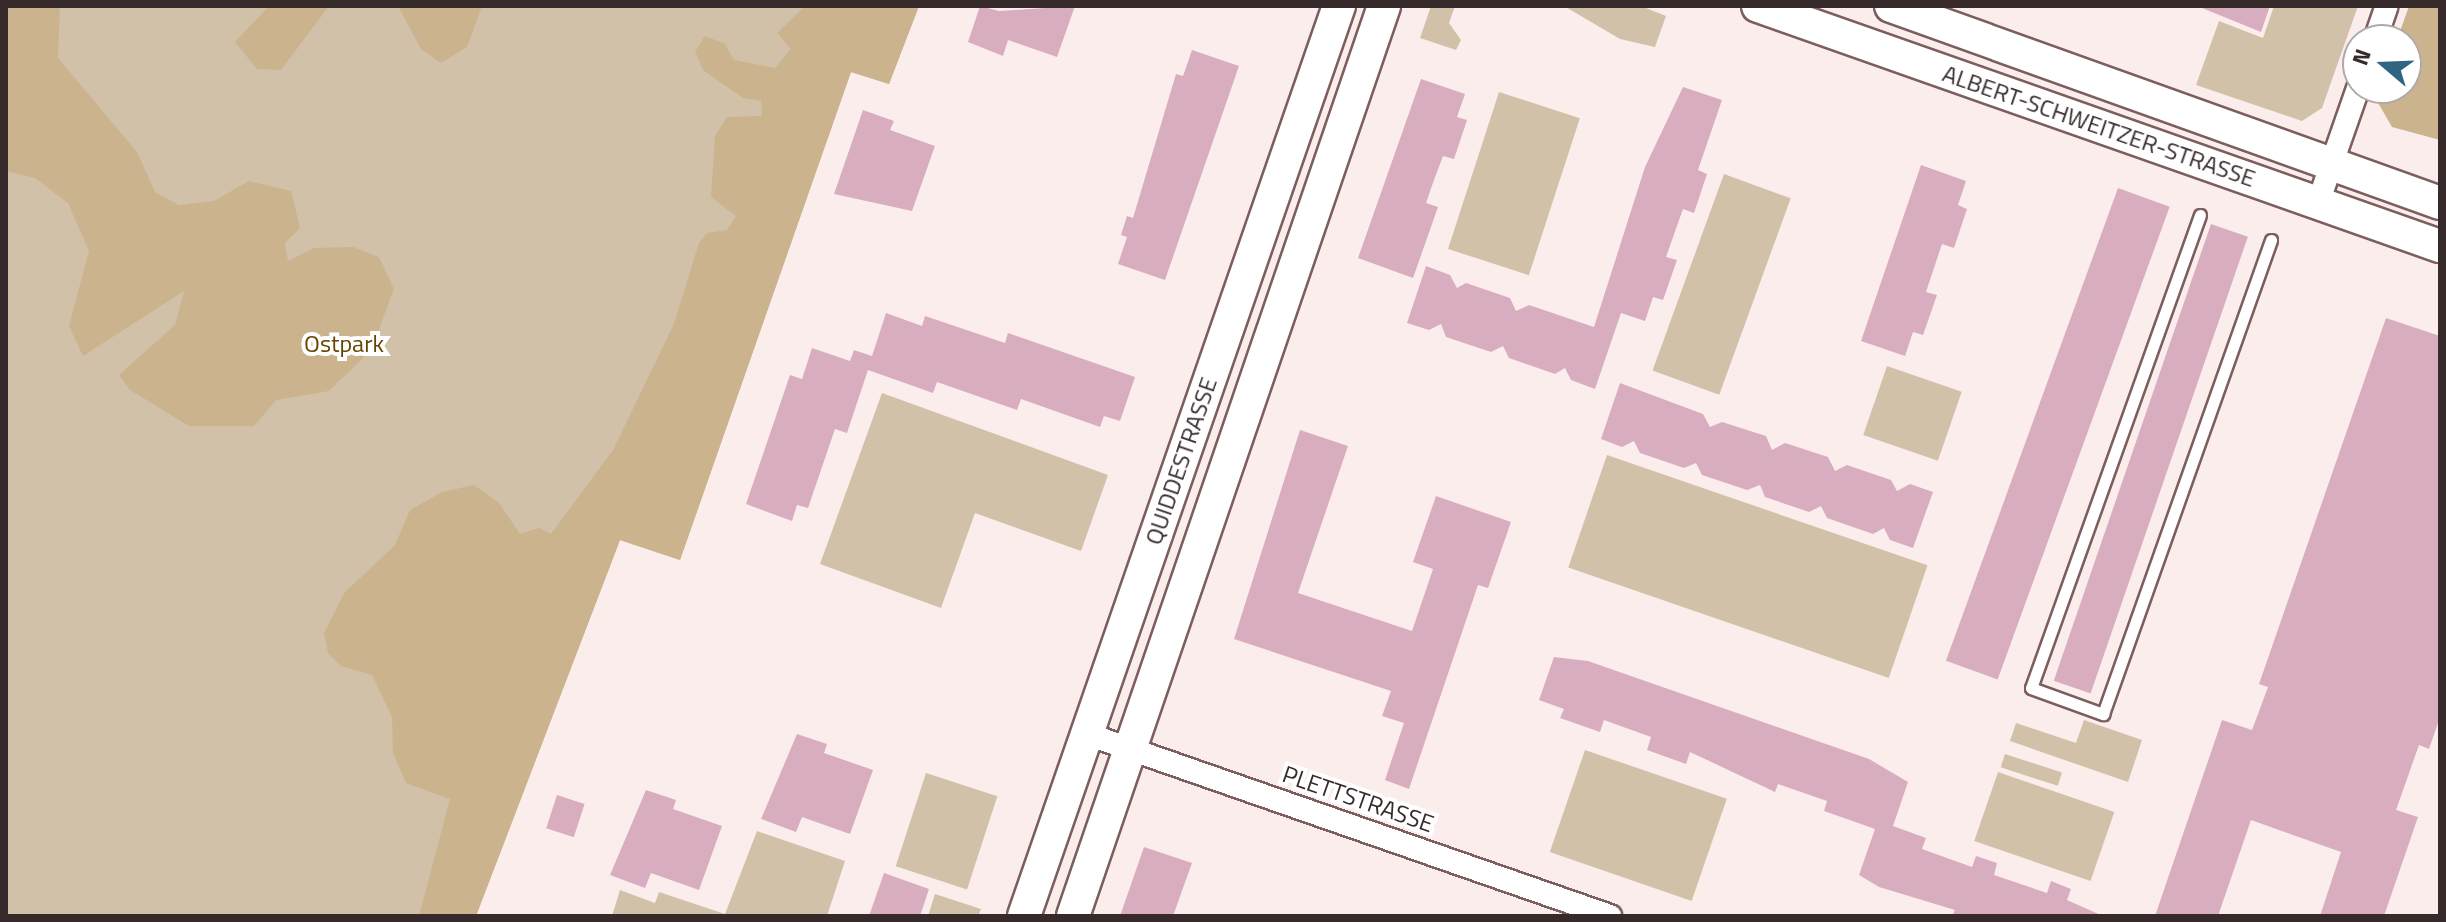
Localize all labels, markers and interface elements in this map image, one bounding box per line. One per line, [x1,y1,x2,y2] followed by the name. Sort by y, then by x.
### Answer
[2342,24,2422,104] north arrow
[2343,44,2380,70] text: N
[1939,59,2259,193] street label: ALBERT-SCHWEITZER-STRASSE
[304,330,384,358] park label: Ostpark
[1139,374,1223,548] street label: QUIDDESTRASSE
[1279,760,1437,838] street label: PLETTSTRASSE

